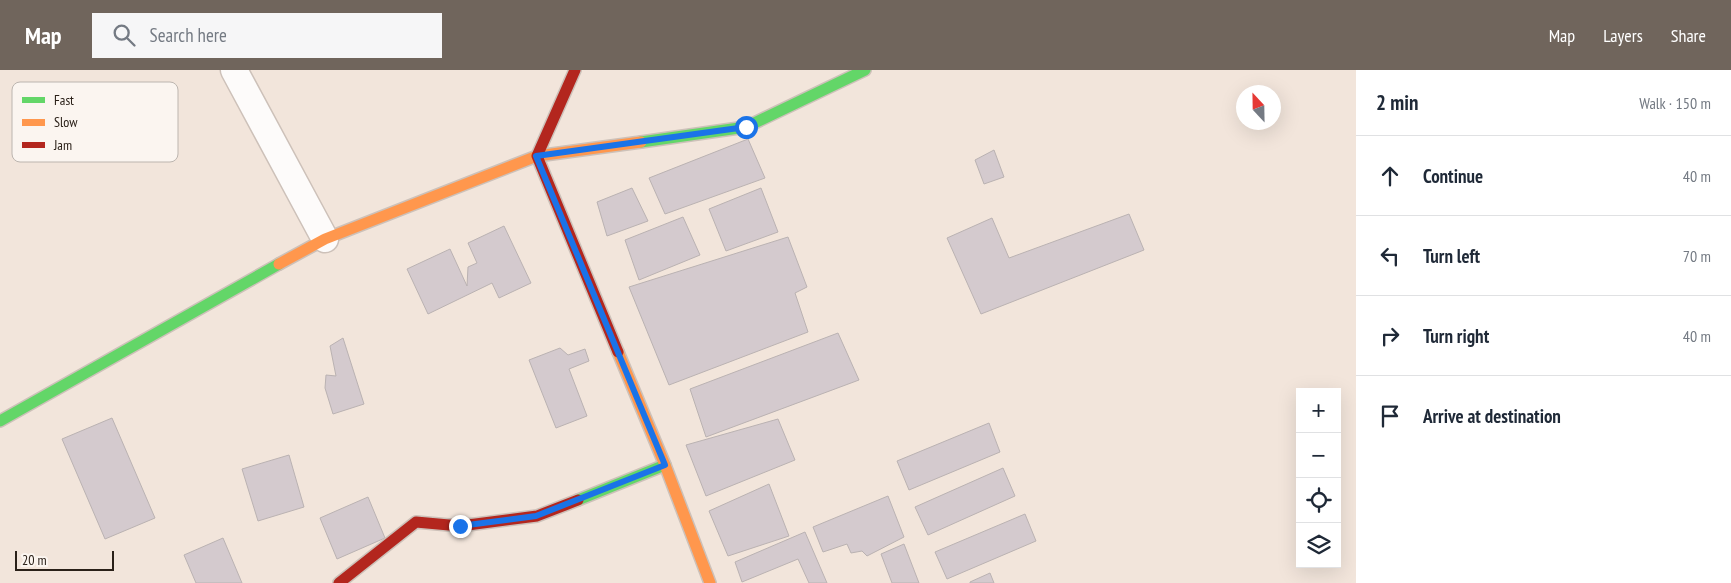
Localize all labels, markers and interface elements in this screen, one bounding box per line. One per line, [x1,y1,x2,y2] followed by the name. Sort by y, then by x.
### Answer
[92,13,442,58] search box
[25,20,62,51] text: Map
[110,21,138,49] icon: search
[150,23,227,47] text: Search here
[1549,24,1575,47] text: Map
[1603,24,1643,47] text: Layers
[1671,24,1706,47] text: Share
[12,82,178,162] legend
[1236,85,1281,130] north arrow
[1376,89,1418,116] text: 2 min
[54,91,74,109] text: Fast
[1639,93,1711,113] text: Walk · 150 m
[54,113,78,131] text: Slow
[735,116,758,139] route start
[53,136,72,154] text: Jam
[1376,162,1404,190] icon: ahead
[1423,164,1483,188] text: Continue
[1683,166,1711,186] text: 40 m
[1376,242,1404,270] icon: left
[1423,244,1480,268] text: Turn left
[1683,246,1711,266] text: 70 m
[1376,322,1404,350] icon: right
[1423,324,1489,348] text: Turn right
[1683,326,1711,346] text: 40 m
[1296,388,1341,568] map controls
[1296,388,1341,433] button: +
[1376,402,1404,430] icon: arrive
[1423,404,1561,428] text: Arrive at destination
[1296,433,1341,478] button: −
[1296,478,1341,523] button: locate
[449,515,472,538] route end
[1296,523,1341,568] button: layers
[15,548,114,571] scale bar
[22,551,47,569] text: 20 m

